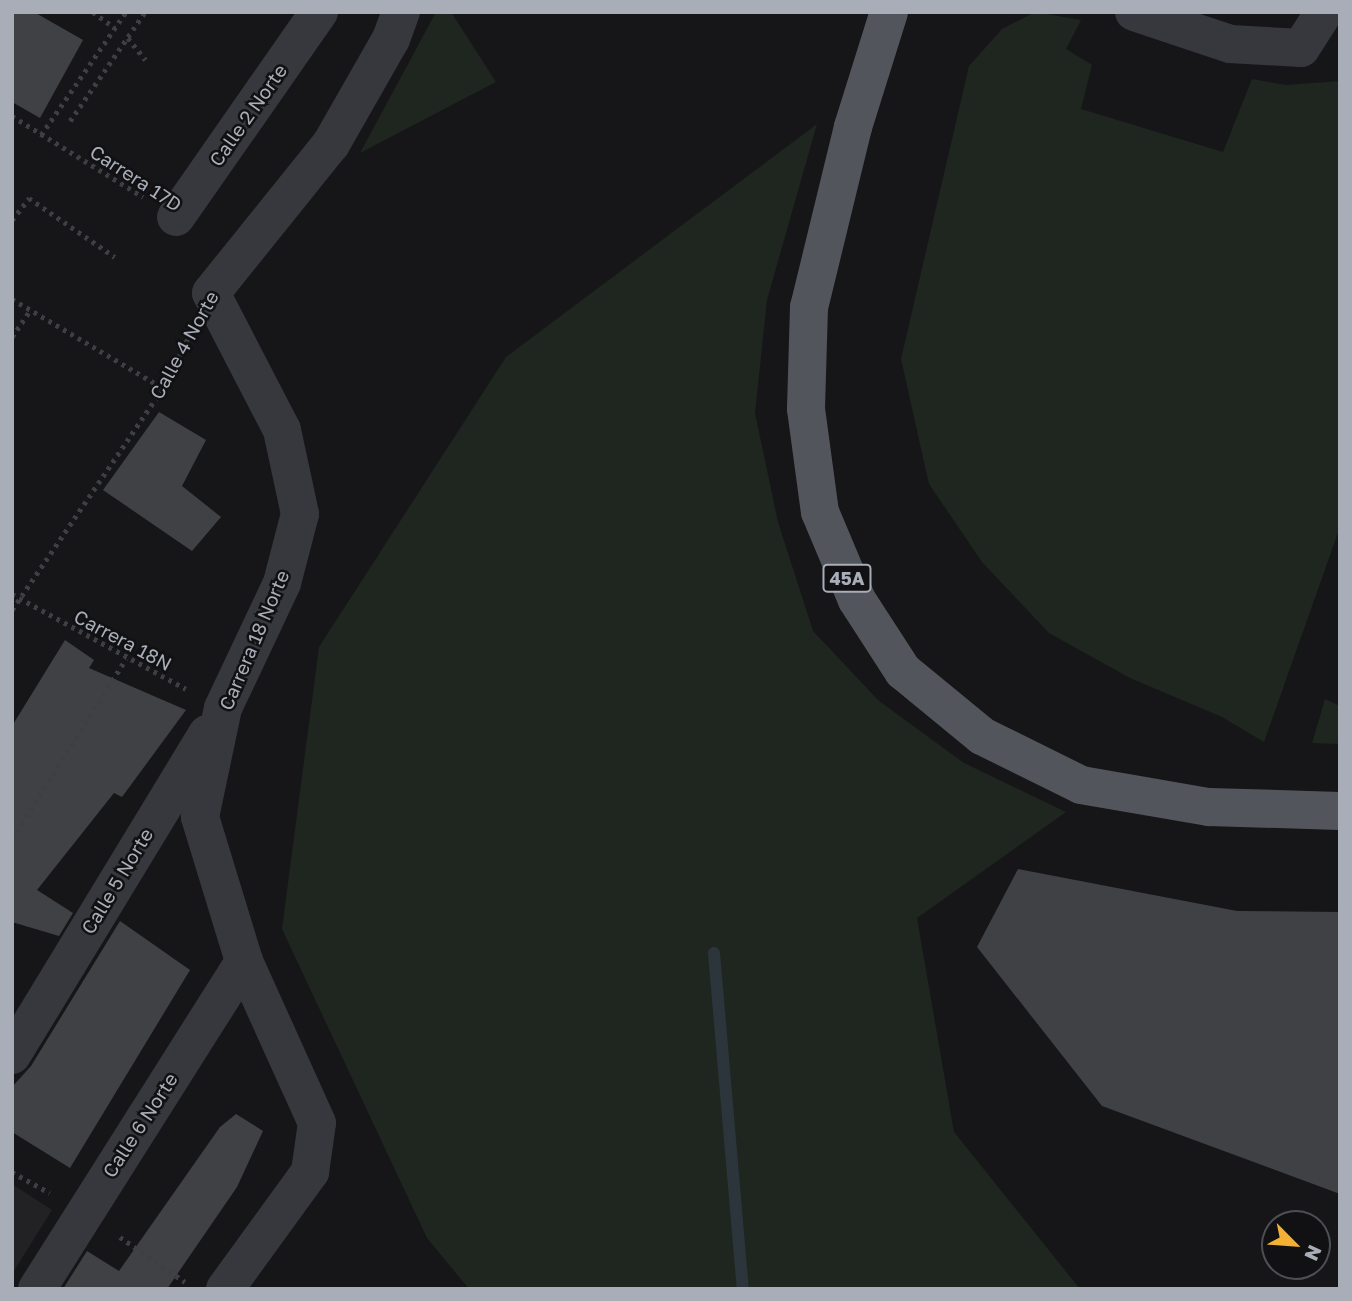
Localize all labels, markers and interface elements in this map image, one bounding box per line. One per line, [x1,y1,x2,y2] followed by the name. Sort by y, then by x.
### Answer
[204,60,292,170] street label: Calle 2 Norte
[86,140,186,216] street label: Carrera 17D
[145,287,223,403] street label: Calle 4 Norte
[821,564,873,592] road number: 45A
[214,567,294,713] street label: Carrera 18 Norte
[70,605,176,675] street label: Carrera 18N
[76,824,158,938] street label: Calle 5 Norte
[98,1069,182,1181] street label: Calle 6 Norte
[1261,1210,1331,1280] north arrow
[1300,1242,1327,1265] text: N

